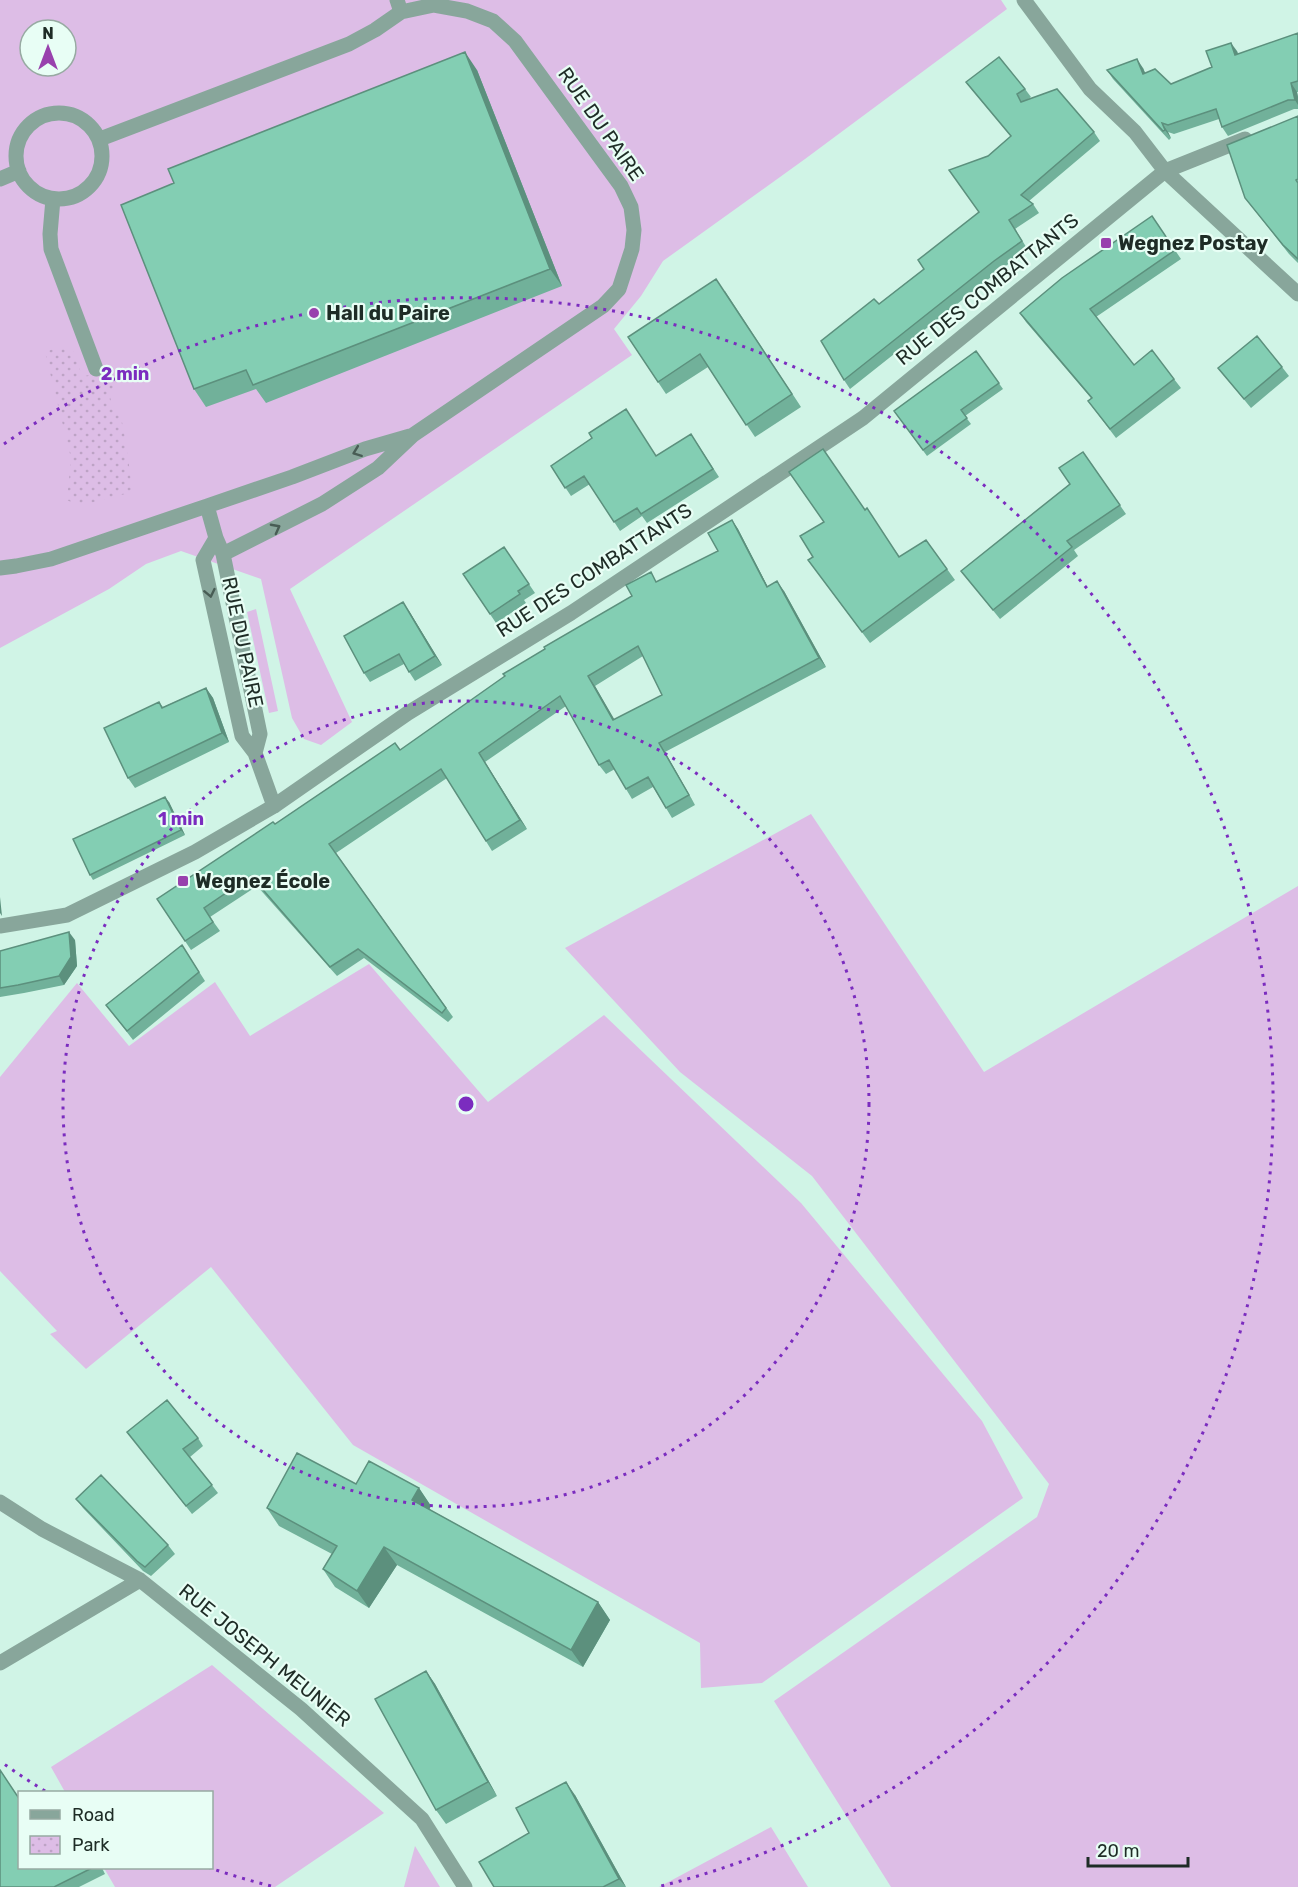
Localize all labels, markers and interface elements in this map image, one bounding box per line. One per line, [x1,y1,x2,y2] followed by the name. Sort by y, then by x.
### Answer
[18,18,78,78] north arrow
[42,24,54,43] text: N
[553,63,649,185] street label: RUE DU PAIRE
[891,208,1083,370] street label: RUE DES COMBATTANTS
[1118,231,1268,255] place label: Wegnez Postay
[1099,236,1113,250] marker: Wegnez Postay
[326,301,450,325] place label: Hall du Paire
[307,306,321,320] marker: Hall du Paire
[101,363,149,385] text: 2 min
[353,444,363,457] one-way arrow
[492,498,696,642] street label: RUE DES COMBATTANTS
[269,524,280,535] one-way arrow
[217,574,269,710] street label: RUE DU PAIRE
[203,587,216,597] one-way arrow
[158,808,204,830] text: 1 min
[195,869,330,893] place label: Wegnez École
[176,874,190,888] marker: Wegnez École
[456,1094,476,1114] centre of rings
[174,1578,356,1732] street label: RUE JOSEPH MEUNIER
[18,1791,213,1869] legend
[72,1804,115,1826] text: Road
[1088,1830,1188,1868] scale bar
[72,1834,110,1856] text: Park
[1097,1840,1139,1862] text: 20 m

